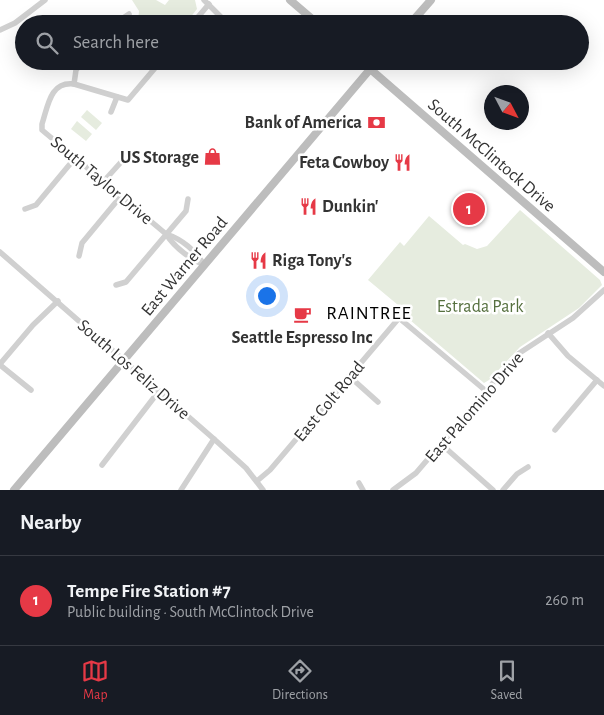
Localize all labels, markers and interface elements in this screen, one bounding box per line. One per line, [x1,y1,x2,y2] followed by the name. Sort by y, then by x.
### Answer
[15,15,589,70] search box
[33,29,61,57] icon: search
[73,33,159,52] text: Search here
[484,85,529,130] north arrow
[424,96,559,216] street label: South McClintock Drive
[366,112,386,132] bank icon: Bank of America
[245,114,362,132] place label: Bank of America
[47,133,156,228] street label: South Taylor Drive
[203,147,223,167] shop icon: US Storage
[120,149,199,167] place label: US Storage
[393,152,413,172] restaurant icon: Feta Cowboy
[299,154,390,172] place label: Feta Cowboy
[453,190,485,228] pin: 1
[298,196,318,216] restaurant icon: Dunkin'
[322,198,379,216] place label: Dunkin'
[138,214,231,320] street label: East Warner Road
[248,250,268,270] restaurant icon: Riga Tony's
[272,252,352,270] place label: Riga Tony's
[254,283,280,309] your location
[437,298,524,316] park label: Estrada Park
[292,304,312,324] cafe icon: Seattle Espresso Inc
[326,304,412,323] district label: RAINTREE
[74,316,193,423] street label: South Los Feliz Drive
[231,329,373,347] place label: Seattle Espresso Inc
[422,349,527,466] street label: East Palomino Drive
[291,358,368,445] street label: East Colt Road
[20,512,81,533] text: Nearby
[67,582,231,601] text: Tempe Fire Station #7
[33,592,39,608] text: 1
[545,592,584,608] text: 260 m
[67,604,314,620] text: Public building · South McClintock Drive
[81,657,109,704] tab: Map
[272,657,328,704] tab: Directions
[491,657,523,704] tab: Saved

